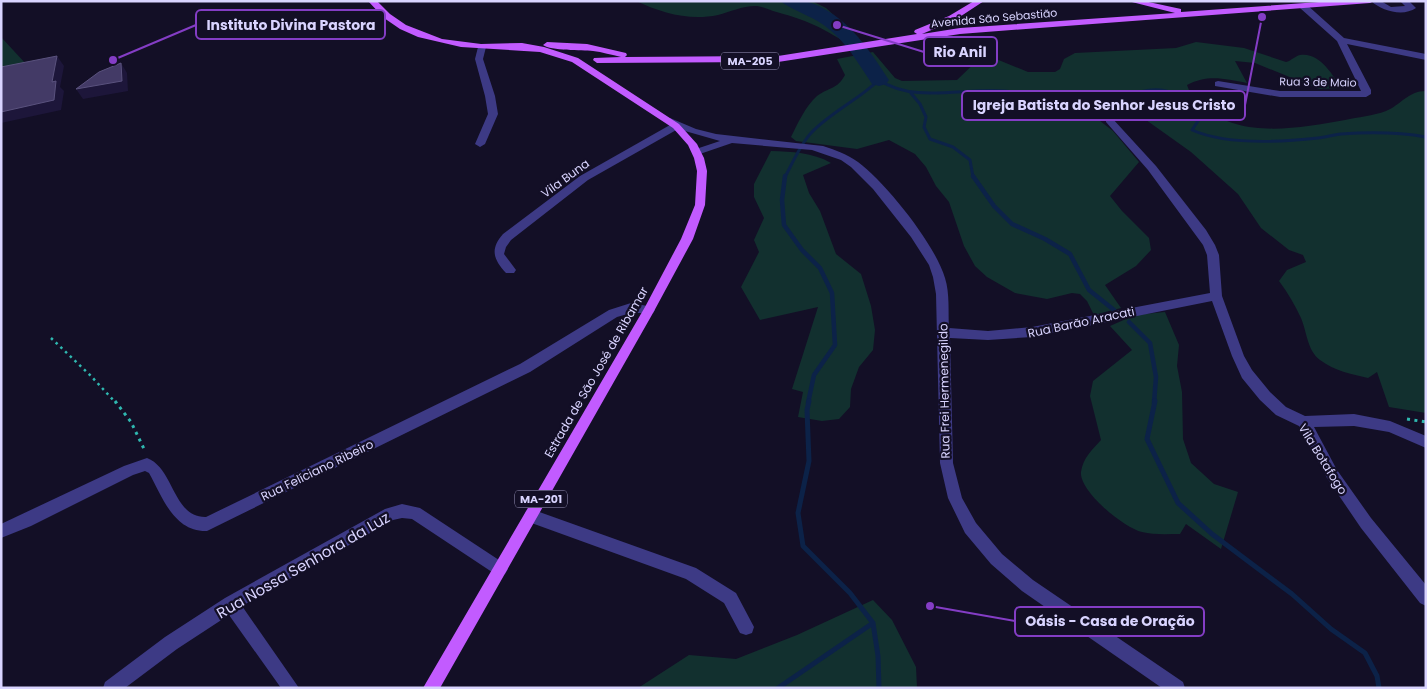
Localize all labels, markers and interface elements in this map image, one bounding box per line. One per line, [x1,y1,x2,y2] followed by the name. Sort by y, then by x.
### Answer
[930,5,1058,31] street label: Avenida São Sebastião
[196,10,385,39] callout: Instituto Divina Pastora
[206,15,376,35] text: Instituto Divina Pastora
[924,37,997,66] callout: Rio Anil
[933,42,987,62] text: Rio Anil
[721,52,779,70] road number: MA-205
[1279,73,1357,91] street label: Rua 3 de Maio
[962,91,1245,120] callout: Igreja Batista do Senhor Jesus Cristo
[973,95,1235,115] text: Igreja Batista do Senhor Jesus Cristo
[537,155,593,201] street label: Vila Buna
[540,283,652,461] street label: Estrada de São José de Ribamar
[1026,302,1136,342] street label: Rua Barão Aracati
[934,323,954,459] street label: Rua Frei Hermenegildo
[1295,420,1352,498] street label: Vila Botafogo
[258,435,377,505] street label: Rua Felíciano Ribeiro
[515,490,567,508] road number: MA-201
[213,507,394,623] street label: Rua Nossa Senhora da Luz
[1015,607,1204,636] callout: Oásis - Casa de Oração
[1025,611,1195,631] text: Oásis - Casa de Oração

